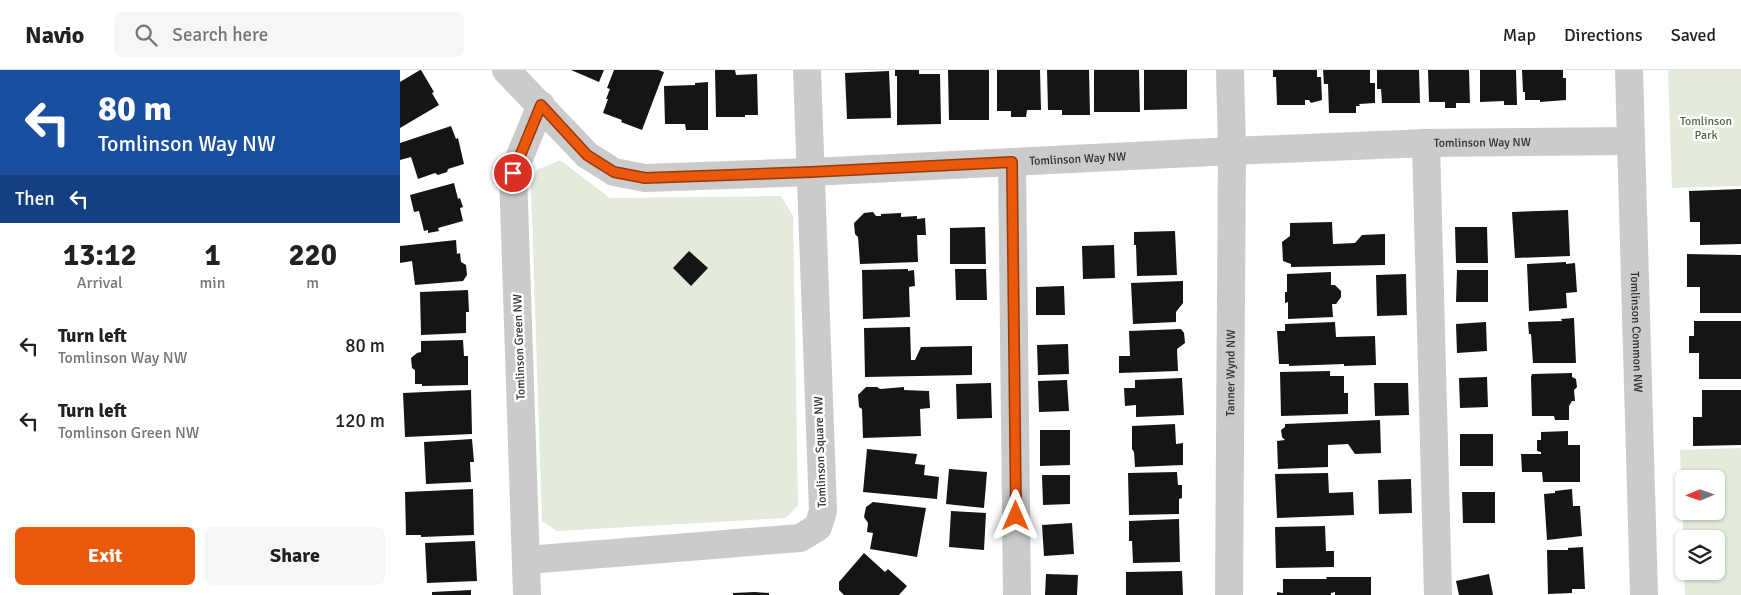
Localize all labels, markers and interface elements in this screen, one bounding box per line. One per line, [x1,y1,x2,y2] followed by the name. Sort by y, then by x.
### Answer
[114,12,464,57] search box
[25,20,84,50] text: Navio
[132,21,160,49] icon: search
[172,23,268,47] text: Search here
[1503,24,1536,46] text: Map
[1564,24,1643,46] text: Directions
[1671,24,1716,46] text: Saved
[98,87,172,130] text: 80 m
[15,90,80,155] icon: left
[1680,114,1732,143] park label: Tomlinson Park
[98,130,276,157] text: Tomlinson Way NW
[1434,135,1531,151] street label: Tomlinson Way NW
[1029,149,1127,169] street label: Tomlinson Way NW
[492,152,534,194] pin
[499,159,527,187] icon: arrive
[65,185,93,213] icon: left
[15,187,55,211] text: Then
[63,237,137,274] text: 13:12
[204,237,221,274] text: 1
[288,237,337,274] text: 220
[1627,271,1645,393] street label: Tomlinson Common NW
[77,273,123,293] text: Arrival
[200,273,225,293] text: min
[306,273,319,293] text: m
[510,294,529,400] street label: Tomlinson Green NW
[58,324,127,348] text: Turn left
[1223,329,1239,417] street label: Tanner Wynd NW
[15,332,43,360] icon: left
[345,334,385,358] text: 80 m
[58,348,187,368] text: Tomlinson Way NW
[811,396,830,508] street label: Tomlinson Square NW
[58,399,127,423] text: Turn left
[15,407,43,435] icon: left
[335,409,385,433] text: 120 m
[58,423,199,443] text: Tomlinson Green NW
[1675,470,1725,520] north arrow
[1675,470,1725,580] map controls
[989,489,1041,541] position arrow
[15,527,195,585] button: Exit
[205,527,385,585] button: Share
[1675,530,1725,580] button: layers

